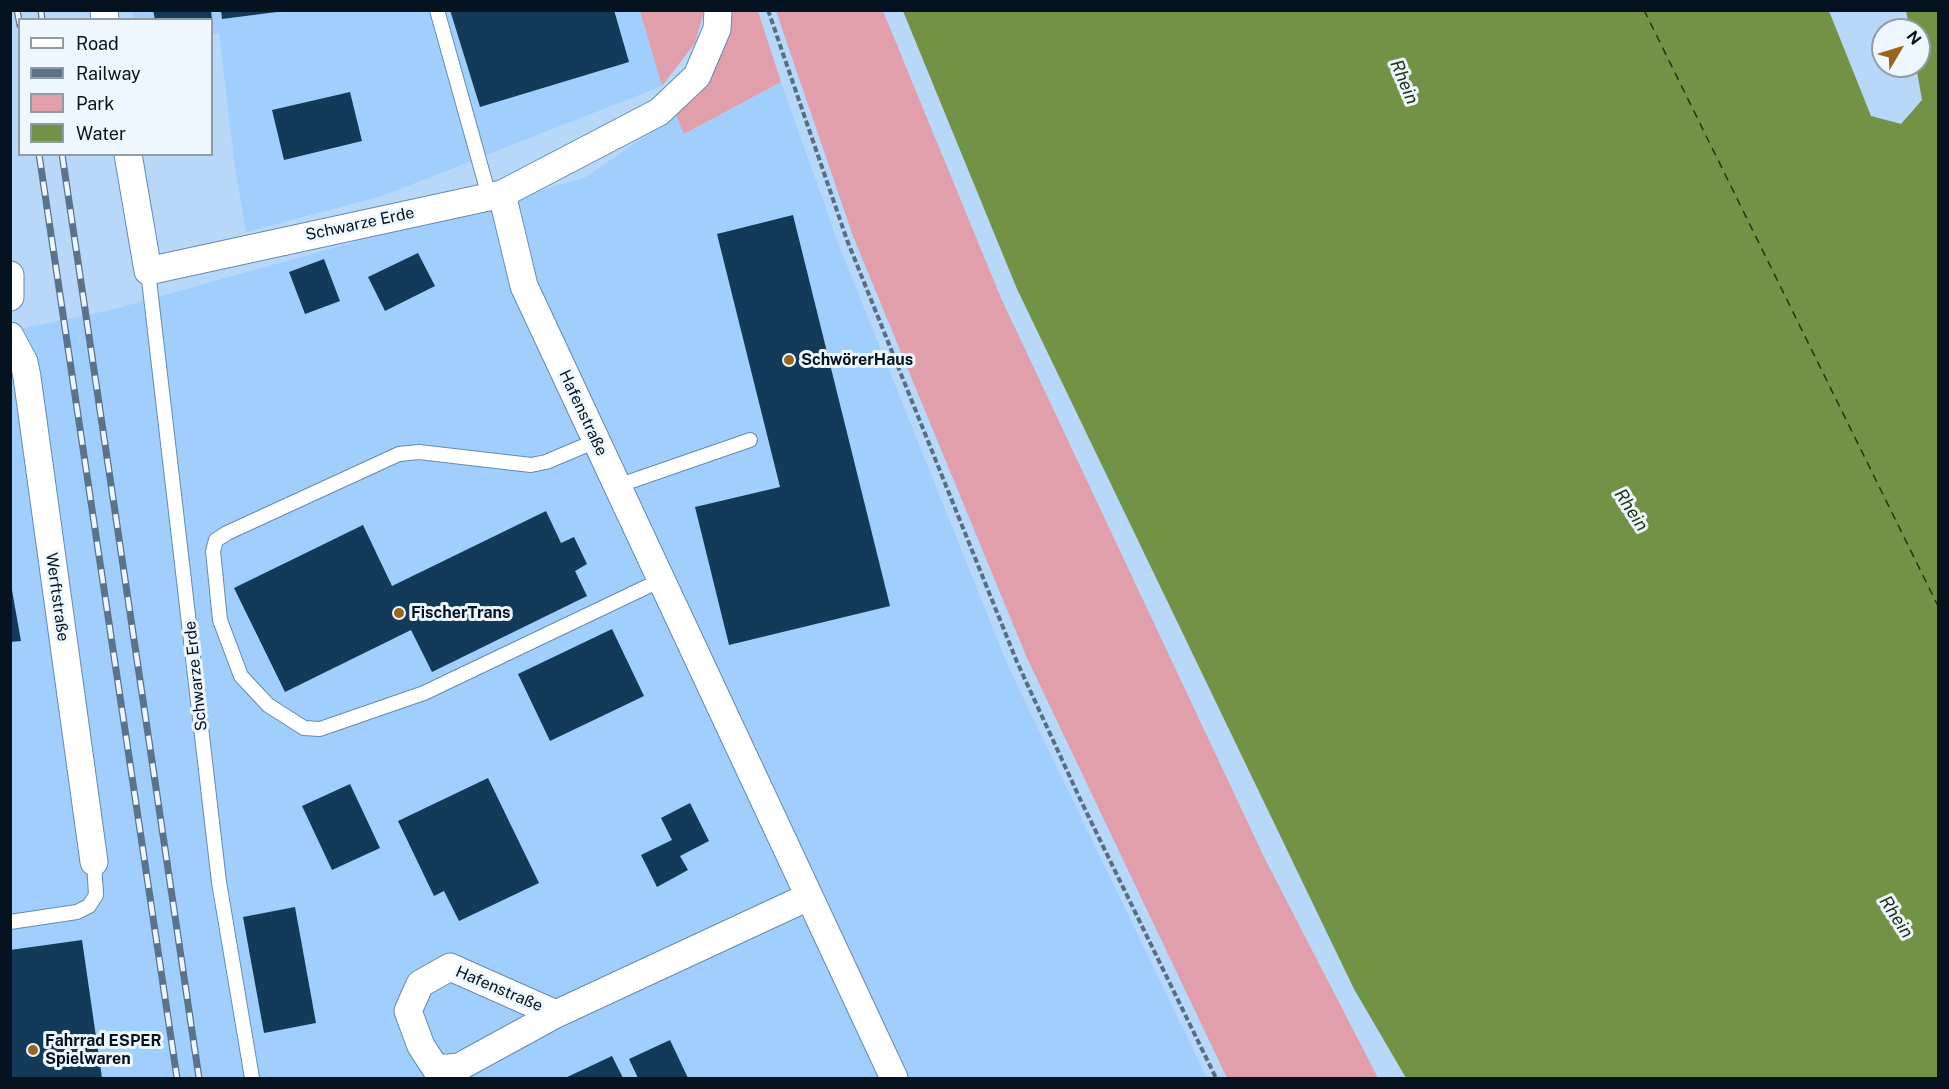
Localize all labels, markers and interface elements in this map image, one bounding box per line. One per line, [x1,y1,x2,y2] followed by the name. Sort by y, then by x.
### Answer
[18,18,213,156] legend
[1871,18,1931,78] north arrow
[1903,27,1925,49] text: N
[76,33,119,54] text: Road
[1385,57,1423,107] water label: Rhein
[76,63,141,84] text: Railway
[76,93,114,114] text: Park
[76,123,126,144] text: Water
[304,203,416,245] street label: Schwarze Erde
[801,350,913,370] place label: SchwörerHaus
[782,353,796,367] marker: SchwörerHaus
[555,367,611,459] street label: Hafenstraße
[1609,485,1653,535] water label: Rhein
[41,551,73,643] street label: Werftstraße
[411,603,510,623] place label: FischerTrans
[392,606,406,620] marker: FischerTrans
[181,620,211,732] street label: Schwarze Erde
[1874,892,1918,942] water label: Rhein
[453,962,545,1016] street label: Hafenstraße
[45,1031,162,1069] place label: Fahrrad ESPER Spielwaren
[26,1043,40,1057] marker: Fahrrad ESPER Spielwaren

